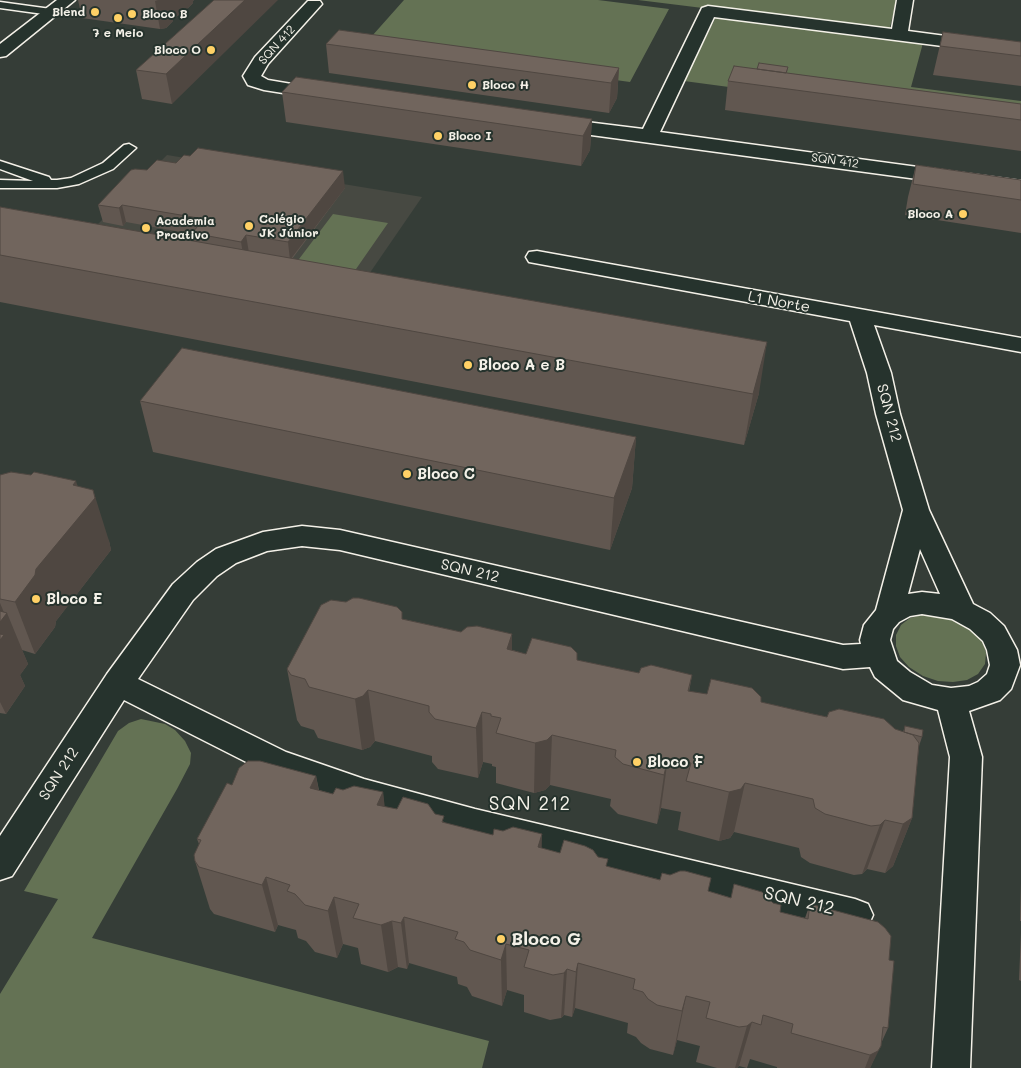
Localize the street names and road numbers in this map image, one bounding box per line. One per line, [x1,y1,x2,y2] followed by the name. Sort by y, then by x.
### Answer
[256,22,298,68] street label: SQN 412
[810,151,860,171] street label: SQN 412
[747,288,811,316] street label: L1 Norte
[873,382,905,444] street label: SQN 212
[439,556,501,586] street label: SQN 212
[35,744,83,804] street label: SQN 212
[762,882,836,920] street label: SQN 212

